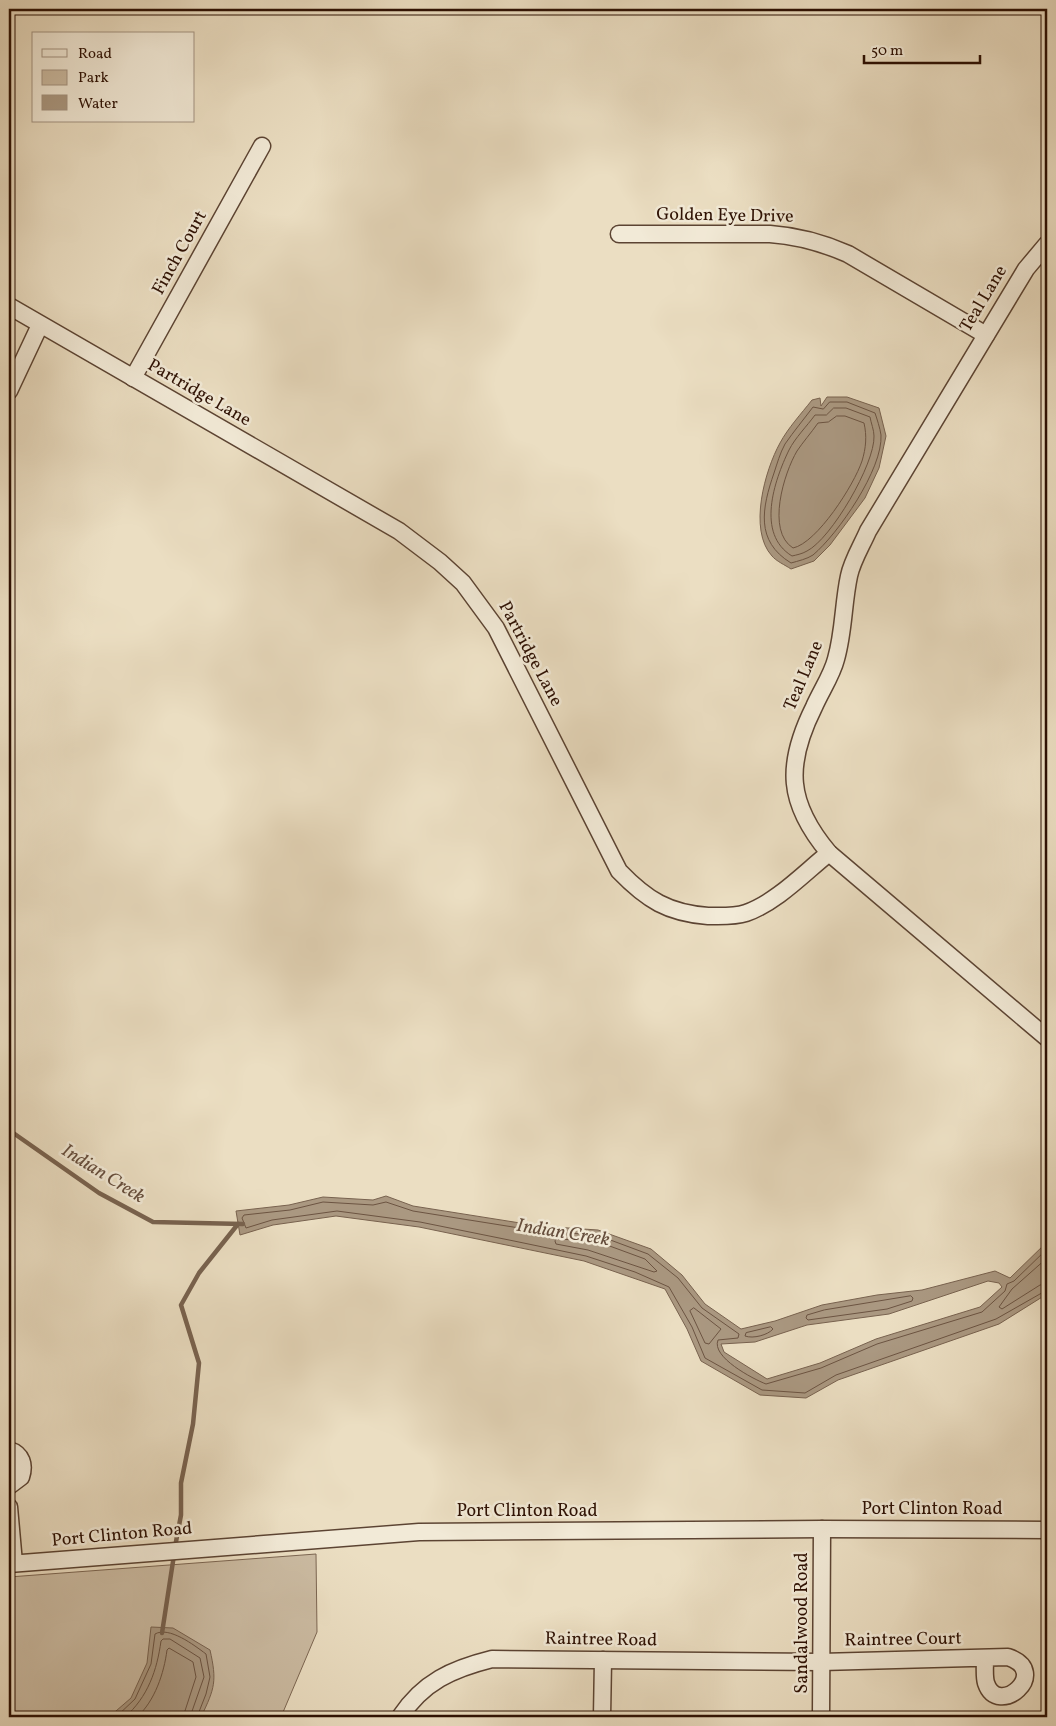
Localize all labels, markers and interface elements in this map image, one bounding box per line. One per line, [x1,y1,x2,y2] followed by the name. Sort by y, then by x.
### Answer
[32,32,195,122] legend
[864,32,980,64] scale bar
[871,41,903,62] text: 50 m
[78,44,112,65] text: Road
[78,68,109,89] text: Park
[78,94,118,115] text: Water
[656,202,794,230] street label: Golden Eye Drive
[147,206,213,300] street label: Finch Court
[954,261,1014,337] street label: Teal Lane
[143,353,255,433] street label: Partridge Lane
[492,597,568,711] street label: Partridge Lane
[778,637,830,715] street label: Teal Lane
[56,1138,150,1210] water label: Indian Creek
[515,1213,612,1253] water label: Indian Creek
[861,1497,1003,1522] street label: Port Clinton Road
[456,1499,598,1524] street label: Port Clinton Road
[51,1516,193,1554] street label: Port Clinton Road
[790,1552,815,1694] street label: Sandalwood Road
[844,1626,962,1654] street label: Raintree Court
[544,1627,658,1653] street label: Raintree Road

